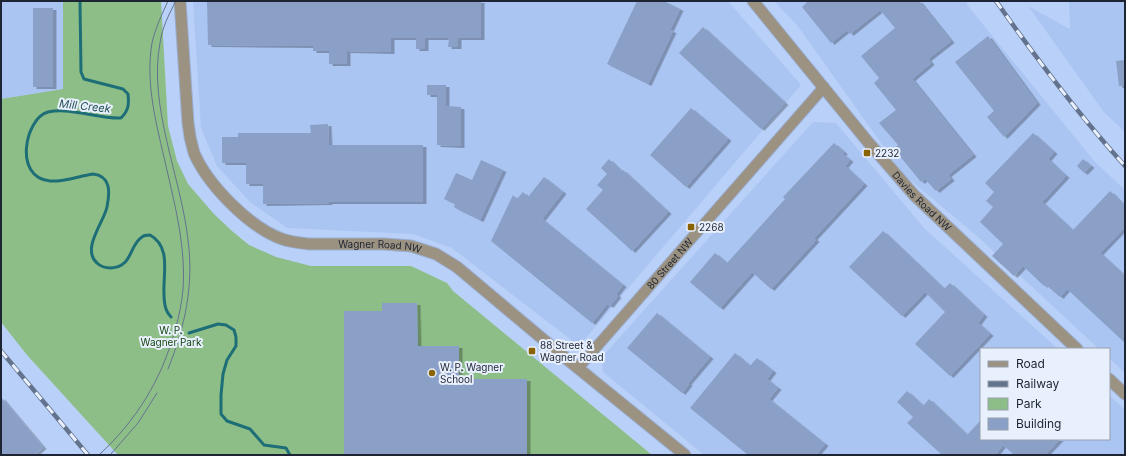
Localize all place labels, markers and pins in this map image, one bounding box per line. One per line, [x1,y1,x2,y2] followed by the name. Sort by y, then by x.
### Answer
[875,147,899,159] place label: 2232
[862,148,872,158] marker: 2232
[699,221,724,233] place label: 2268
[686,222,696,232] marker: 2268
[540,339,604,363] place label: 88 Street & Wagner Road
[527,346,537,356] marker: 88 Street & Wagner Road
[440,361,503,385] place label: W. P. Wagner School
[427,368,437,378] marker: W. P. Wagner School

